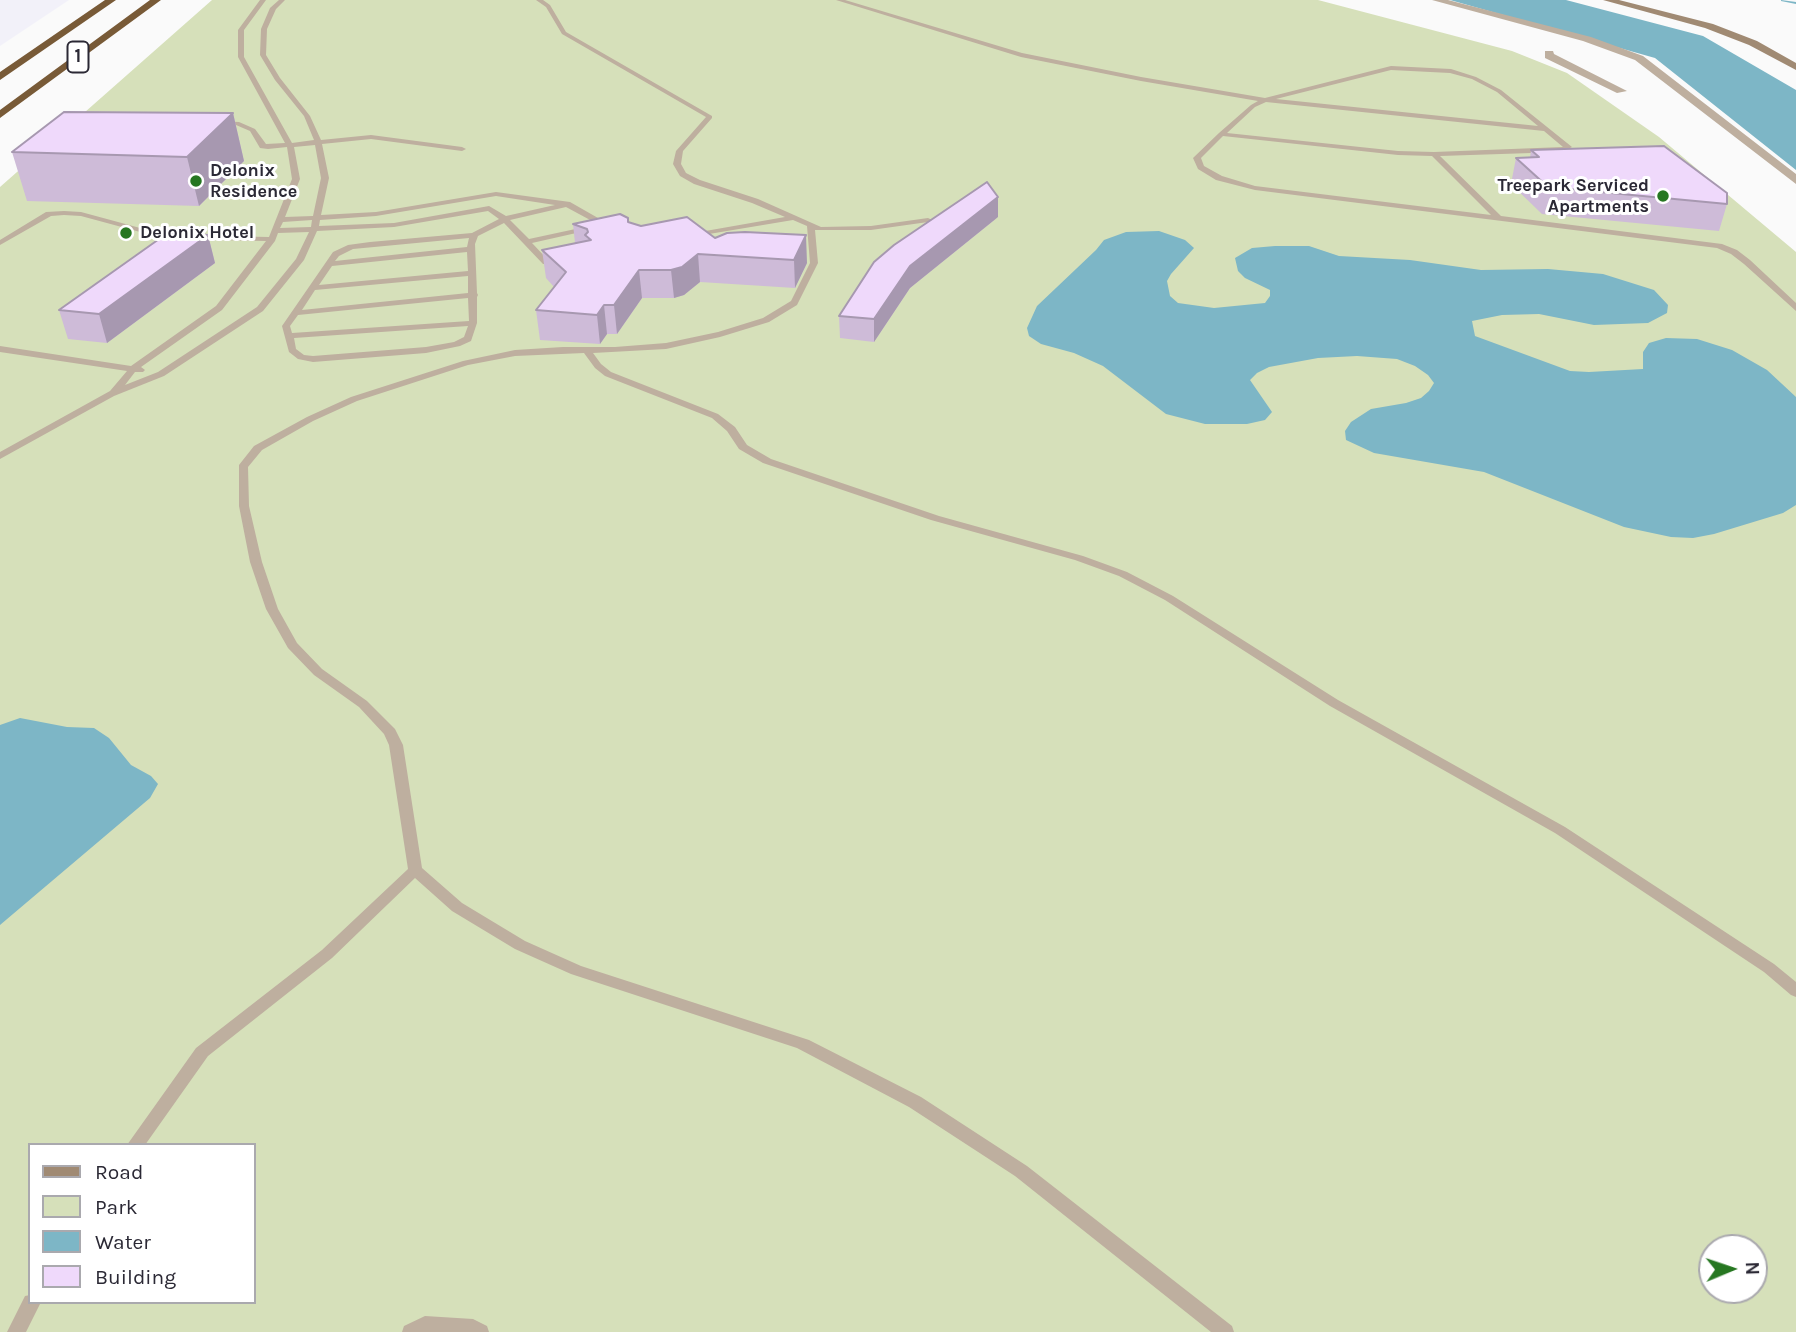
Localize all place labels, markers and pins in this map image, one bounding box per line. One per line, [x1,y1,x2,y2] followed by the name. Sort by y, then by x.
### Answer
[210,160,297,202] place label: Delonix Residence
[188,173,204,189] marker: Delonix Residence
[1498,175,1649,218] place label: Treepark Serviced Apartments
[1655,188,1671,204] marker: Treepark Serviced Apartments
[140,222,254,244] place label: Delonix Hotel
[118,225,134,241] marker: Delonix Hotel

